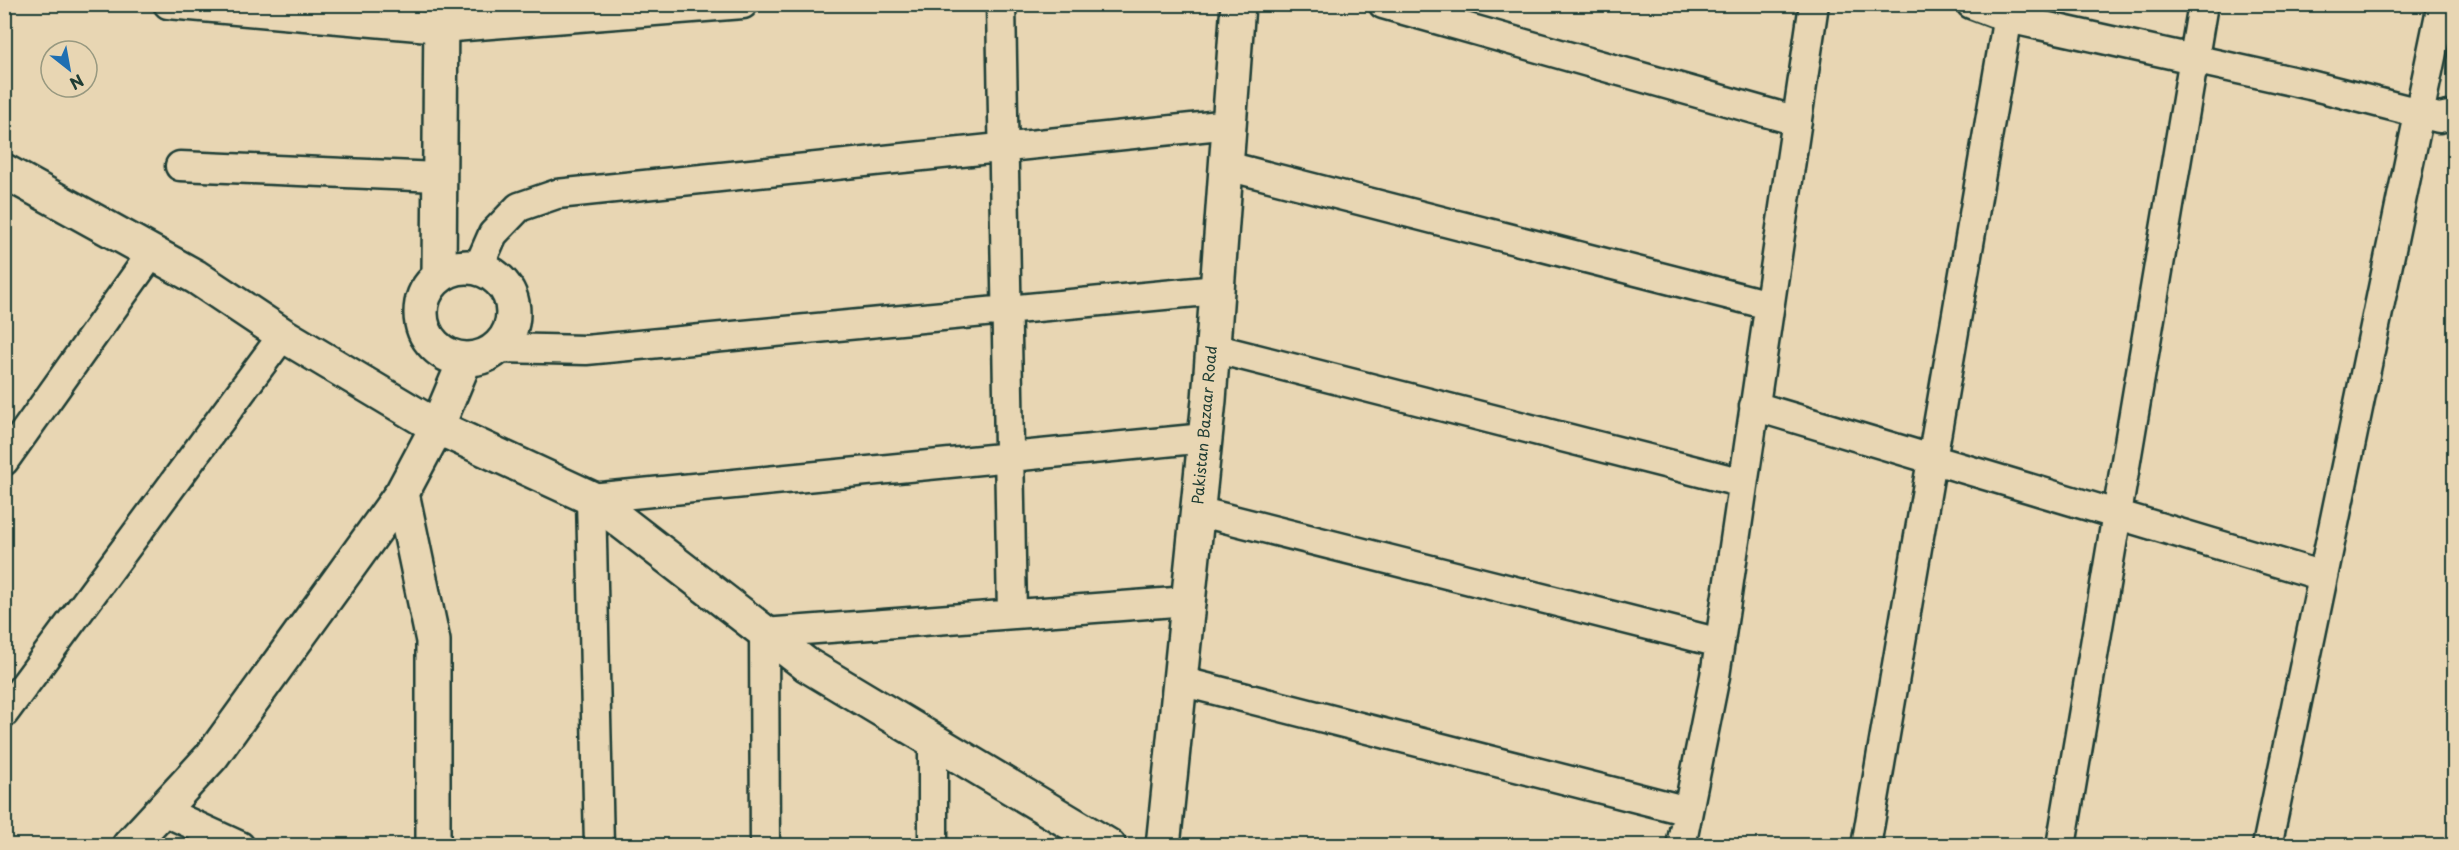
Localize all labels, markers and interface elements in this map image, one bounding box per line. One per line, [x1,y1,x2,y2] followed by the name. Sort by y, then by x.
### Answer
[39,39,99,99] north arrow
[66,69,89,96] text: N
[1185,345,1222,505] street label: Pakistan Bazaar Road

